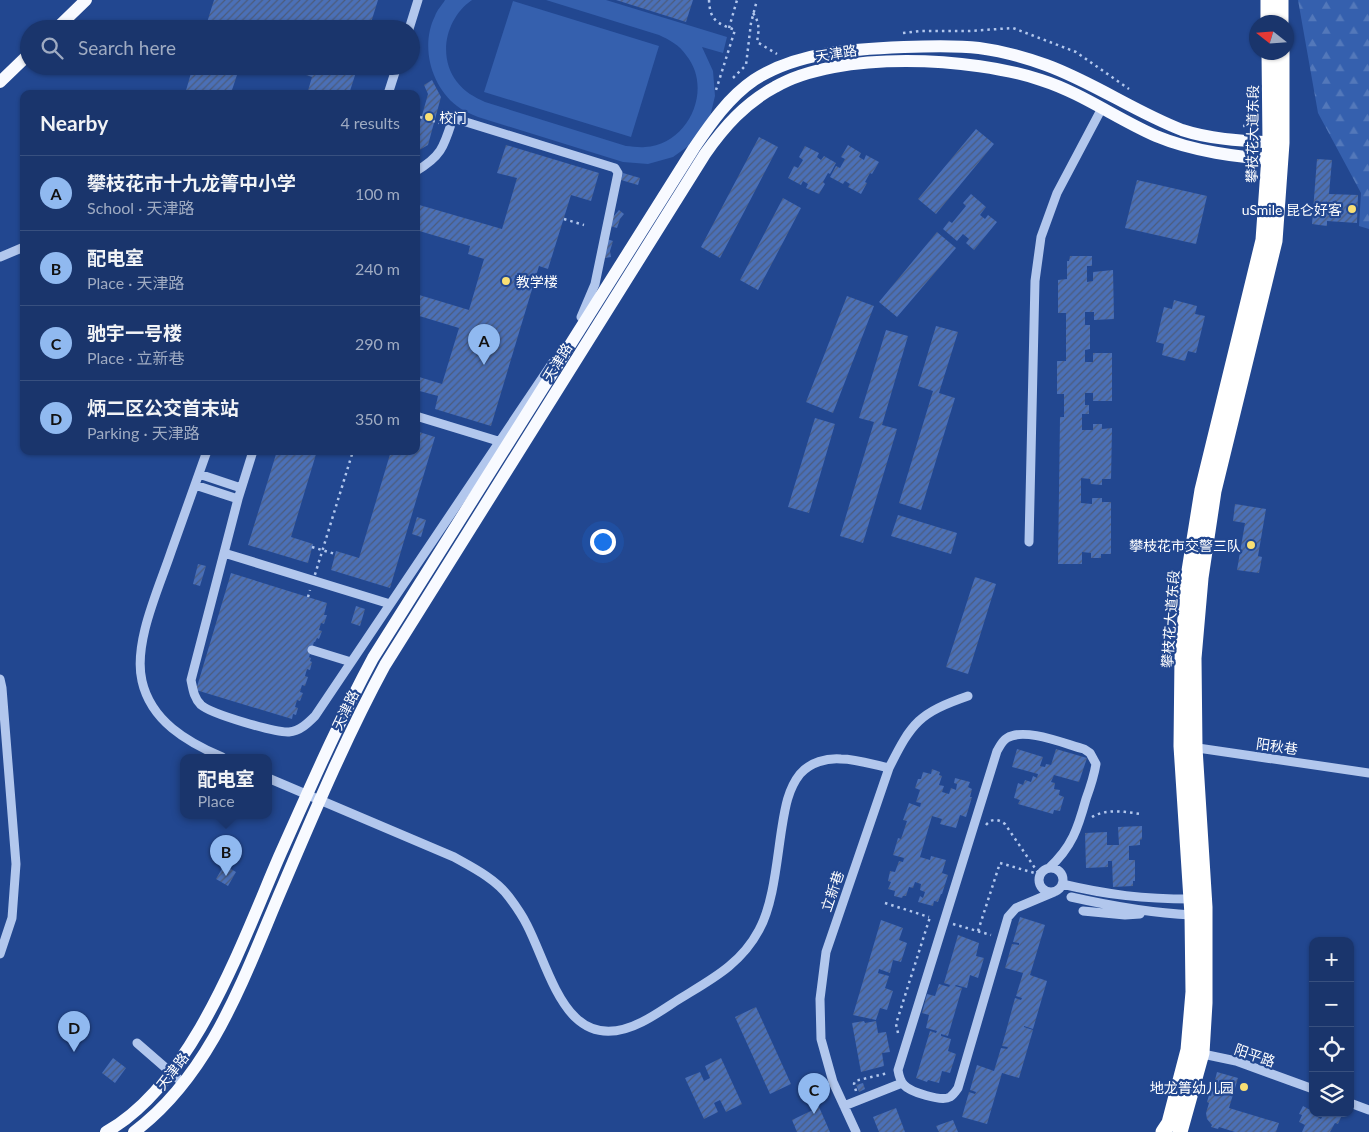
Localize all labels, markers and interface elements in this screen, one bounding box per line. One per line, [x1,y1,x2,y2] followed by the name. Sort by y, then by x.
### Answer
[1249,15,1294,60] north arrow
[20,20,420,75] search box
[38,34,66,62] icon: search
[78,36,176,59] text: Search here
[814,41,858,65] street label: 天津路
[1243,85,1261,183] street label: 攀枝花大道东段
[439,109,467,126] place label: 校门
[40,110,108,135] text: Nearby
[423,111,435,123] marker: 校门
[340,113,400,132] text: 4 results
[87,171,296,194] text: 攀枝花市十九龙箐中小学
[50,184,62,203] text: A
[355,184,400,203] text: 100 m
[87,198,194,217] text: School · 天津路
[1242,201,1342,218] place label: uSmile 昆仑好客
[1346,203,1358,215] marker: uSmile 昆仑好客
[87,246,144,269] text: 配电室
[51,259,61,278] text: B
[355,259,400,278] text: 240 m
[87,273,185,292] text: Place · 天津路
[516,273,558,290] place label: 教学楼
[500,275,512,287] marker: 教学楼
[87,321,182,344] text: 驰宇一号楼
[468,324,500,365] pin: A
[51,334,61,353] text: C
[355,334,400,353] text: 290 m
[539,340,575,384] street label: 天津路
[87,348,185,367] text: Place · 立新巷
[87,396,239,419] text: 炳二区公交首末站
[50,409,62,428] text: D
[355,409,400,428] text: 350 m
[87,423,200,442] text: Parking · 天津路
[590,529,616,555] your location
[1129,537,1241,554] place label: 攀枝花市交警三队
[1245,539,1257,551] marker: 攀枝花市交警三队
[1158,570,1182,668] street label: 攀枝花大道东段
[328,687,362,733] street label: 天津路
[1255,735,1299,757] street label: 阳秋巷
[180,754,272,819] popup
[197,767,255,790] text: 配电室
[197,791,235,810] text: Place
[210,835,242,876] pin: B
[817,868,847,914] street label: 立新巷
[1309,937,1354,1117] map controls
[1309,937,1354,982] button: +
[1309,982,1354,1027] button: −
[58,1011,90,1052] pin: D
[1309,1027,1354,1072] button: locate
[1232,1040,1278,1070] street label: 阳平路
[152,1049,192,1093] street label: 天津路
[1309,1072,1354,1117] button: layers
[798,1073,830,1114] pin: C
[1150,1079,1234,1096] place label: 地龙箐幼儿园
[1238,1081,1250,1093] marker: 地龙箐幼儿园

